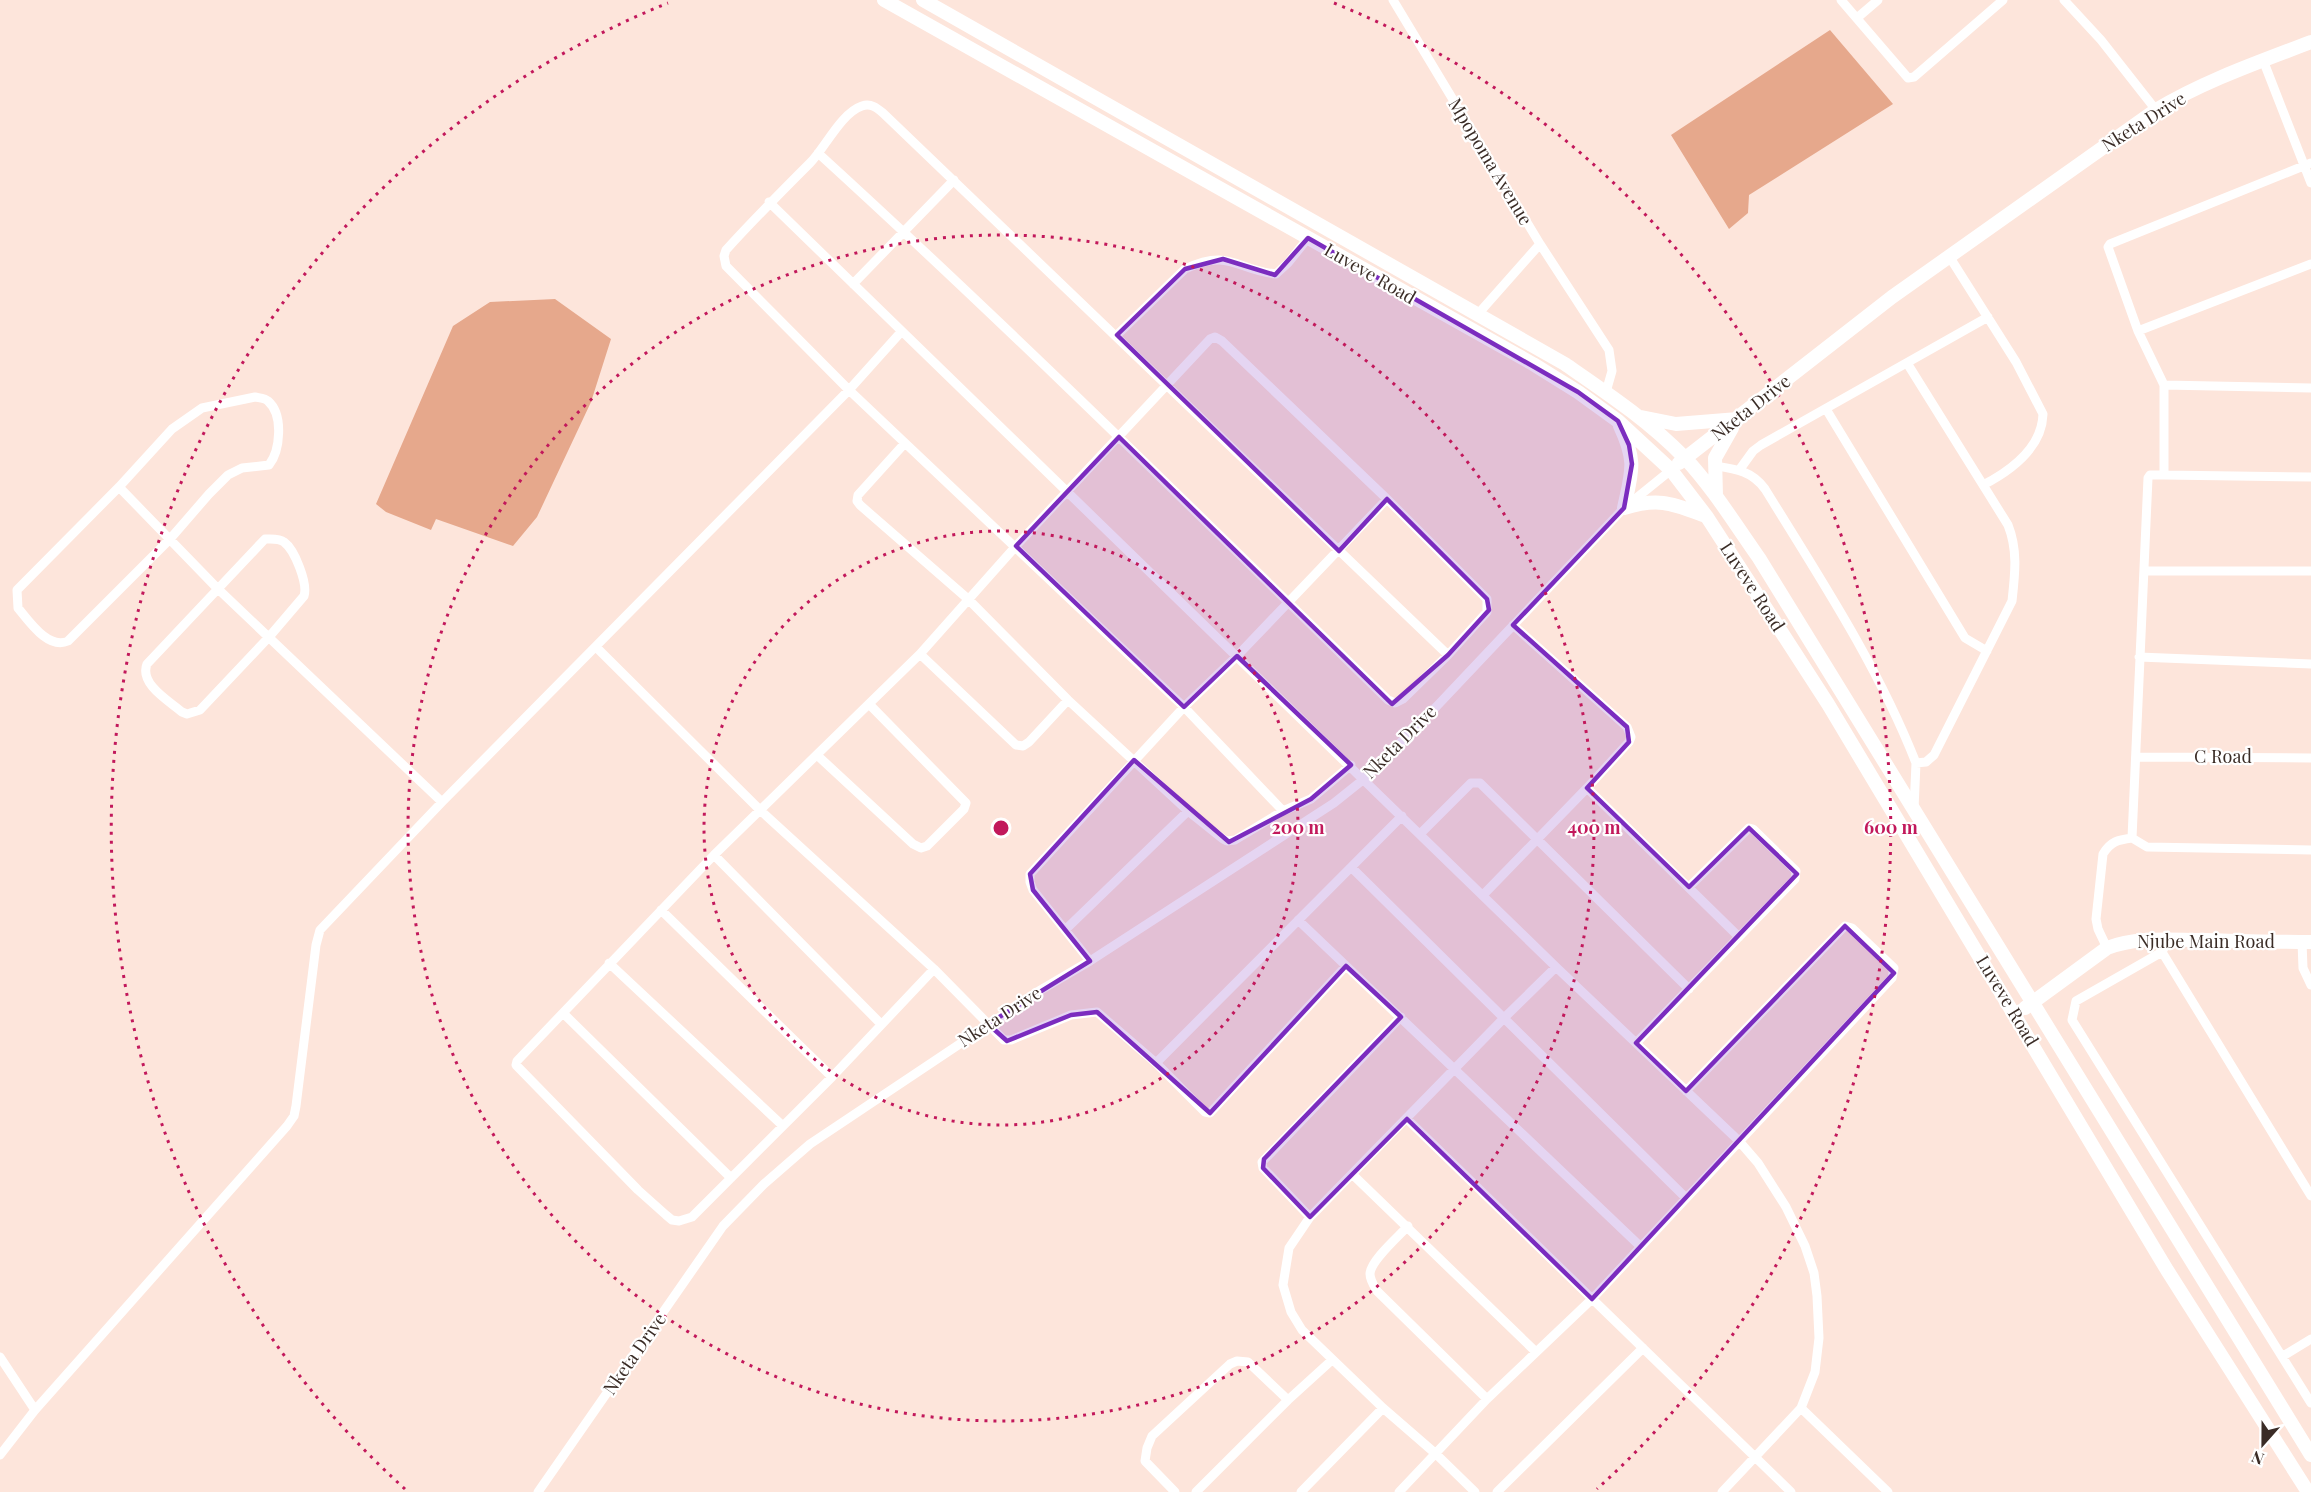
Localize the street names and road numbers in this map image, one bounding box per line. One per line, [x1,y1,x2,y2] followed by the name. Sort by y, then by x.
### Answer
[2097,86,2190,156] street label: Nketa Drive
[1443,94,1538,229] street label: Mpopoma Avenue
[1320,237,1421,309] street label: Luveve Road
[1706,369,1795,446] street label: Nketa Drive
[1715,537,1791,636] street label: Luveve Road
[1357,699,1441,783] street label: Nketa Drive
[2194,744,2252,768] street label: C Road
[2137,929,2275,953] street label: Njube Main Road
[1971,951,2045,1051] street label: Luveve Road
[953,980,1046,1052] street label: Nketa Drive
[597,1308,671,1399] street label: Nketa Drive

